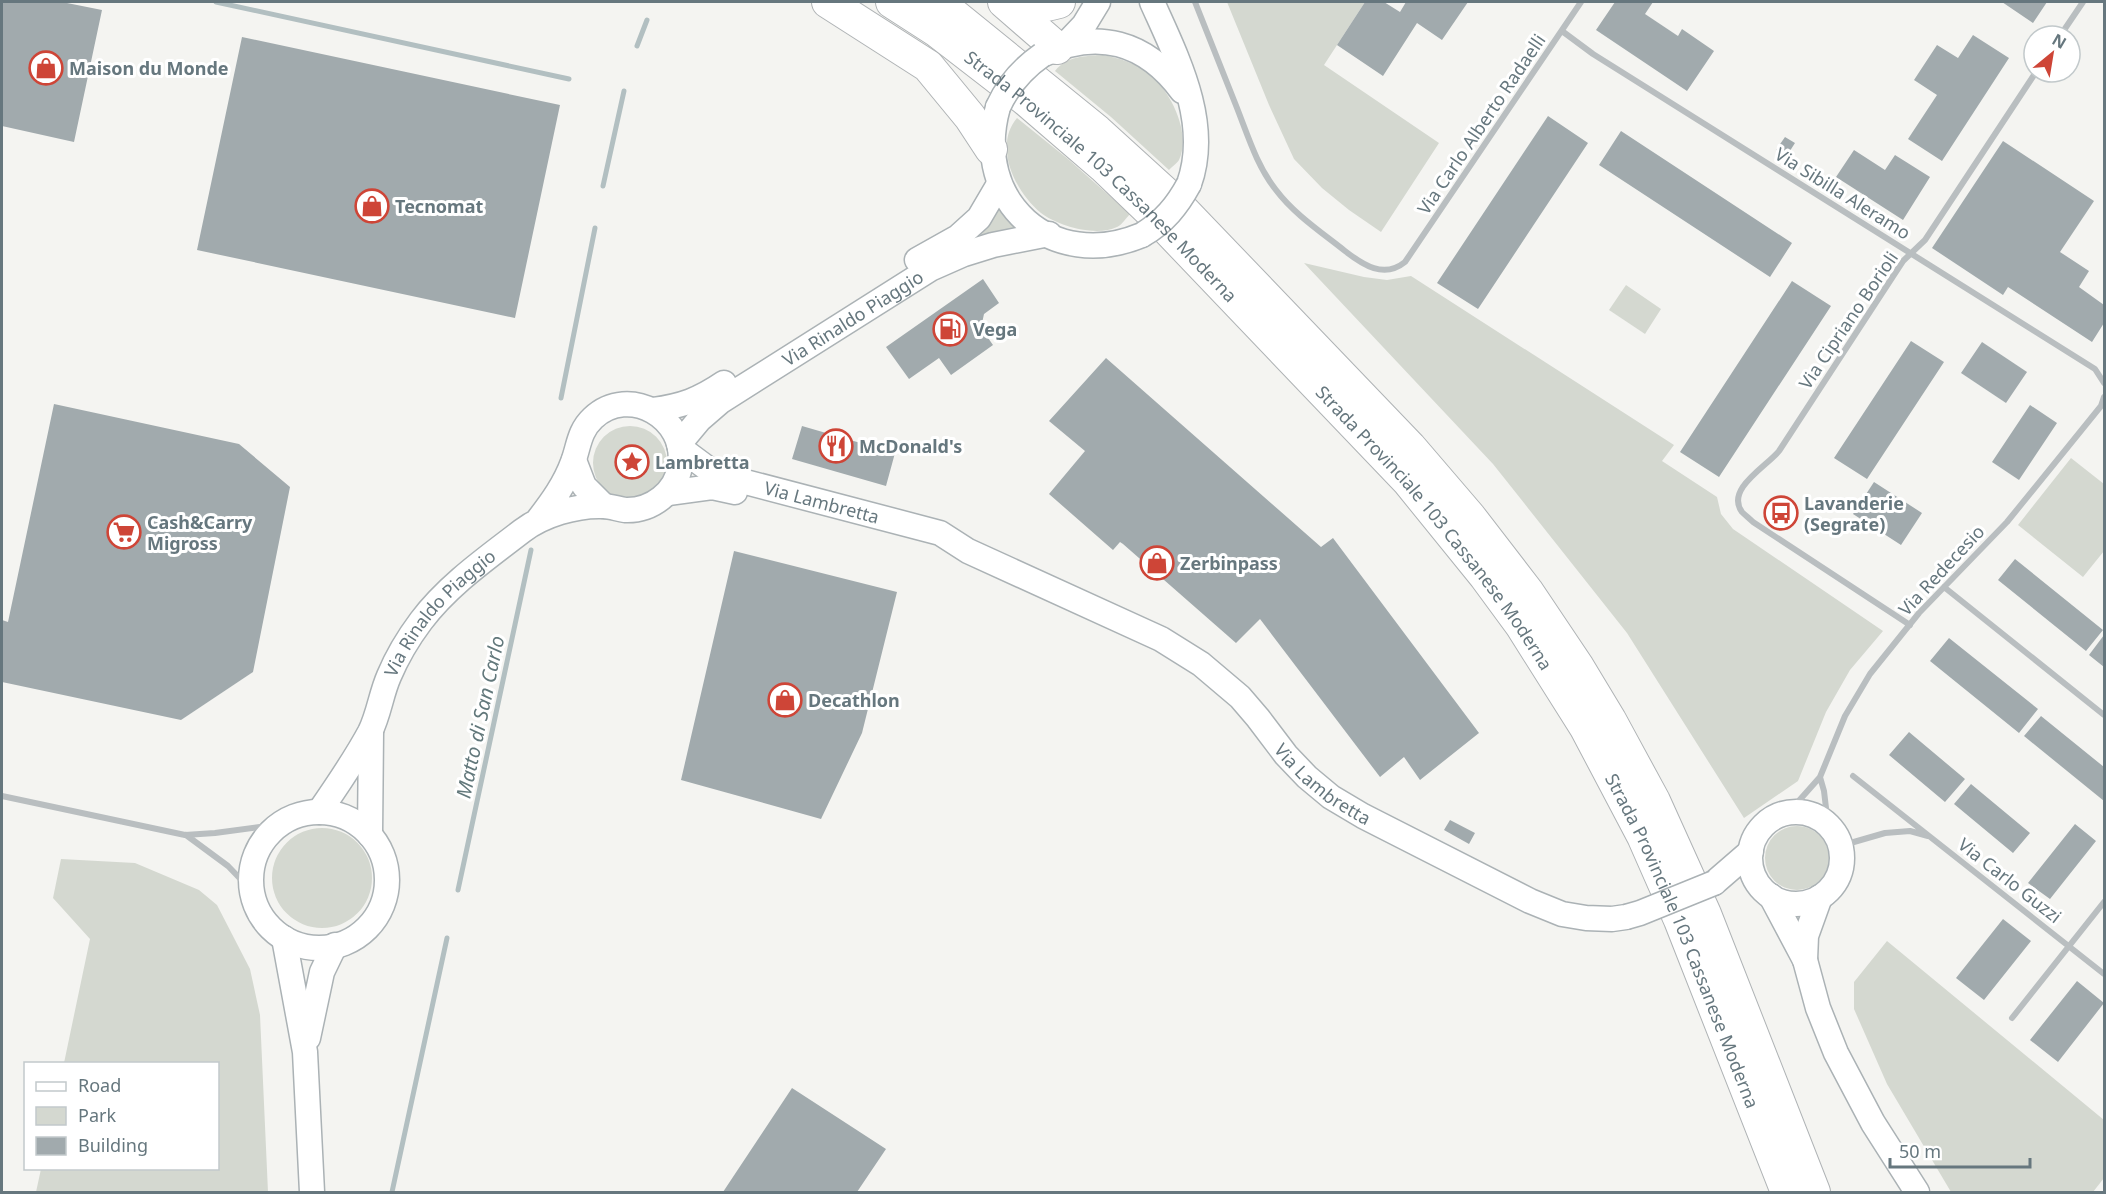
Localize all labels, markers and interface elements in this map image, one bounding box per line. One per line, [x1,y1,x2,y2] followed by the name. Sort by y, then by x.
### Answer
[2022,24,2082,84] north arrow
[2048,28,2071,54] text: N
[1412,29,1550,219] street label: Via Carlo Alberto Radaelli
[960,45,1243,307] street label: Strada Provinciale 103 Cassanese Moderna
[28,50,64,86] shop icon: Maison du Monde
[69,56,229,80] place label: Maison du Monde
[1771,142,1915,244] street label: Via Sibilla Aleramo
[354,188,390,224] shop icon: Tecnomat
[395,194,483,218] place label: Tecnomat
[1793,247,1903,393] street label: Via Cipriano Borioli
[778,264,928,371] street label: Via Rinaldo Piaggio
[932,311,968,347] fuel station icon: Vega
[973,317,1017,341] place label: Vega
[1311,380,1558,674] street label: Strada Provinciale 103 Cassanese Moderna
[818,428,854,464] restaurant icon: McDonald's
[859,434,962,458] place label: McDonald's
[614,444,650,480] place icon: Lambretta
[655,450,750,474] place label: Lambretta
[762,475,882,529] street label: Via Lambretta
[1804,491,1904,536] place label: Lavanderie (Segrate)
[1763,495,1799,531] bus stop icon: Lavanderie (Segrate)
[147,510,253,555] place label: Cash&Carry Migross
[106,514,142,550] supermarket icon: Cash&Carry Migross
[1893,519,1989,621] street label: Via Redecesio
[378,544,500,680] street label: Via Rinaldo Piaggio
[1139,545,1175,581] shop icon: Zerbinpass
[1180,551,1278,575] place label: Zerbinpass
[450,633,510,801] water label: Matto di San Carlo
[767,682,803,718] shop icon: Decathlon
[808,688,900,712] place label: Decathlon
[1269,738,1375,830] street label: Via Lambretta
[1600,769,1765,1112] street label: Strada Provinciale 103 Cassanese Moderna
[1953,832,2067,928] street label: Via Carlo Guzzi
[24,1062,219,1170] legend
[78,1073,121,1097] text: Road
[78,1103,116,1127] text: Park
[1890,1131,2030,1169] scale bar
[78,1133,148,1157] text: Building
[1899,1139,1941,1163] text: 50 m

